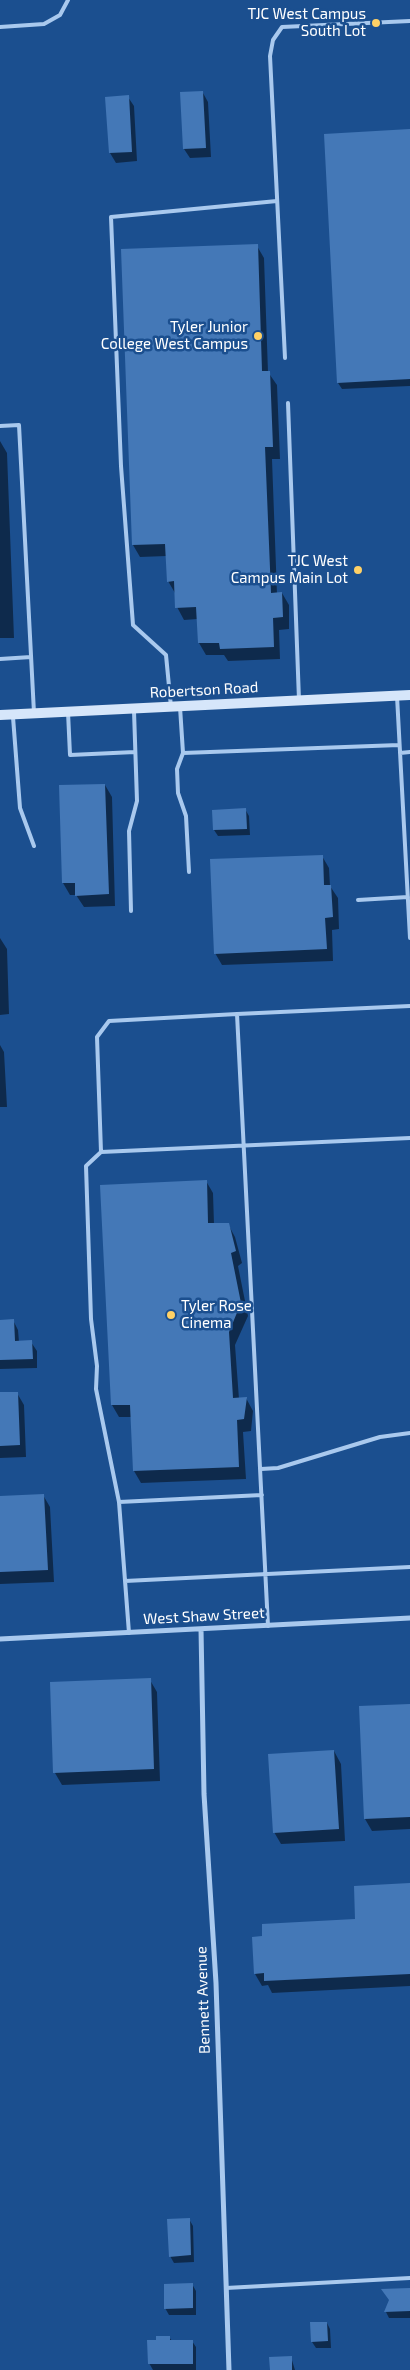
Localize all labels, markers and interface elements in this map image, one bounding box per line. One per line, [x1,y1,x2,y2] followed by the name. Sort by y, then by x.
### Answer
[247,5,366,40] place label: TJC West Campus South Lot
[370,17,382,29] marker: TJC West Campus South Lot
[101,318,248,353] place label: Tyler Junior College West Campus
[252,330,264,342] marker: Tyler Junior College West Campus
[231,552,348,587] place label: TJC West Campus Main Lot
[352,564,364,576] marker: TJC West Campus Main Lot
[149,678,259,702] street label: Robertson Road
[181,1297,252,1332] place label: Tyler Rose Cinema
[165,1309,177,1321] marker: Tyler Rose Cinema
[143,1604,265,1628] street label: West Shaw Street
[192,1946,214,2054] street label: Bennett Avenue

